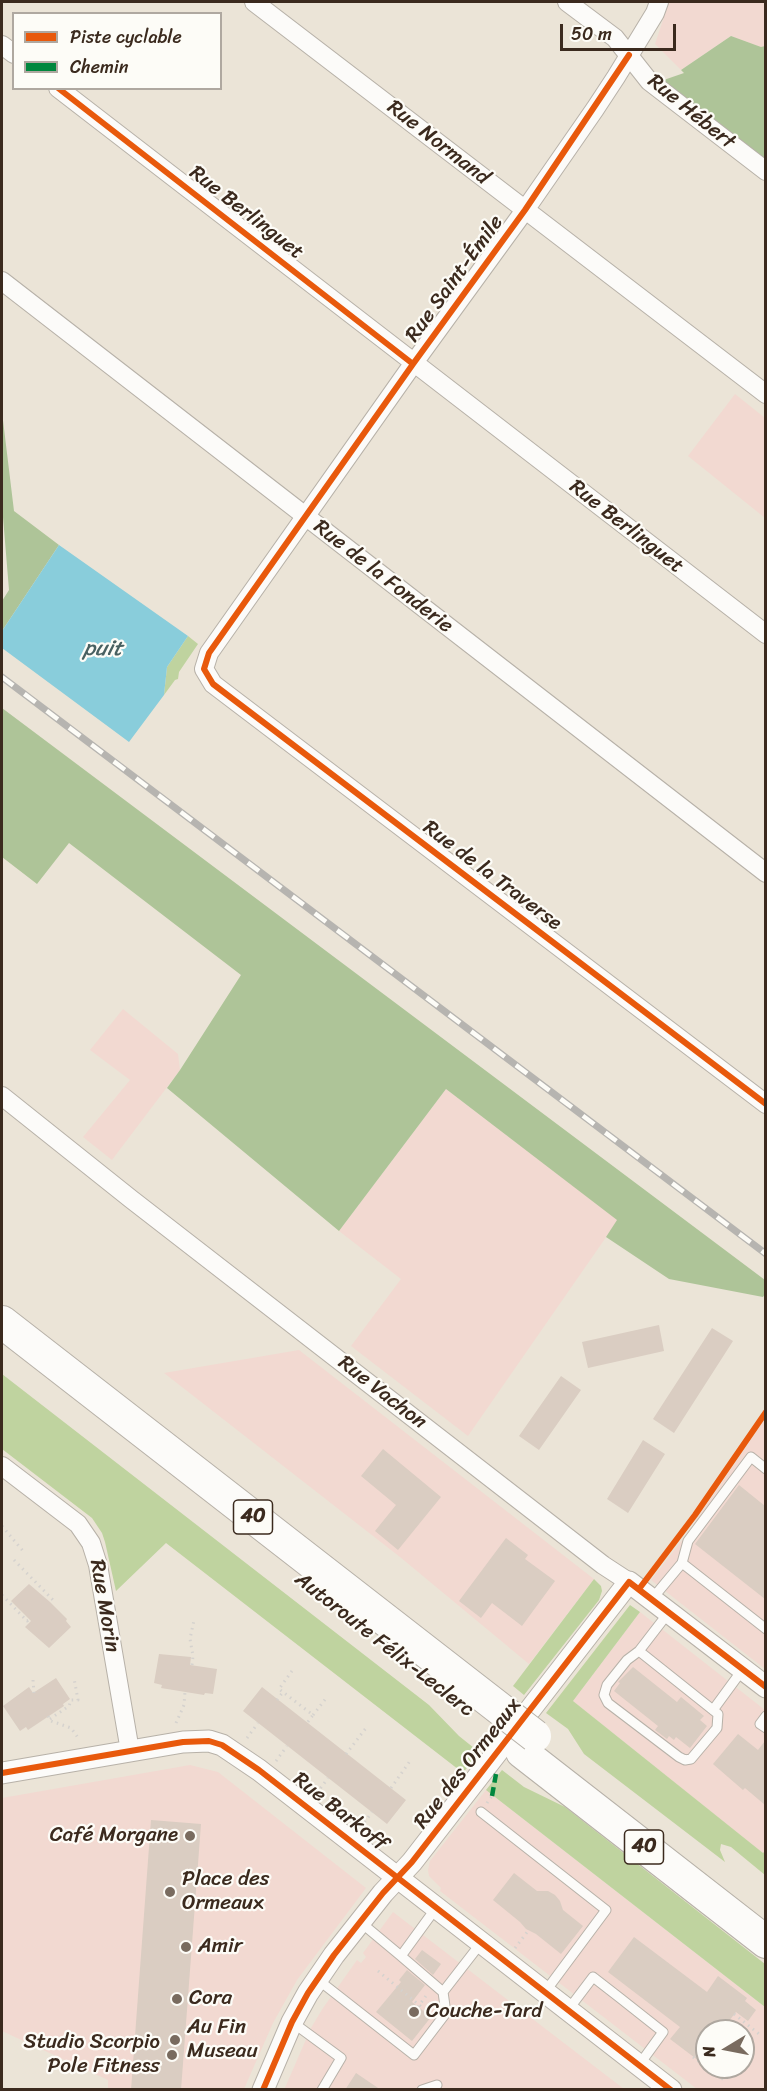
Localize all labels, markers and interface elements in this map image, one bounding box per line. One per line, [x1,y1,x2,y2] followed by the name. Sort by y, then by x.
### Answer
[12,12,222,90] legend
[563,12,678,50] scale bar
[571,18,612,50] text: 50 m
[70,21,182,53] text: Piste cyclable
[70,51,128,83] text: Chemin
[642,69,740,155] street label: Rue Hébert
[382,95,494,191] street label: Rue Normand
[184,161,308,265] street label: Rue Berlinguet
[401,211,509,347] street label: Rue Saint-Émile
[564,475,688,579] street label: Rue Berlinguet
[308,515,458,639] street label: Rue de la Fonderie
[83,636,123,662] water label: puit
[418,816,566,936] street label: Rue de la Traverse
[333,1351,431,1435] street label: Rue Vachon
[234,1500,272,1534] road number: 40
[83,1558,125,1654] street label: Rue Morin
[289,1567,479,1723] street label: Autoroute Félix-Leclerc
[409,1694,527,1834] street label: Rue des Ormeaux
[288,1767,392,1857] street label: Rue Barkoff
[50,1823,178,1849] place label: Café Morgane
[183,1829,197,1843] marker: Café Morgane
[624,1830,664,1864] road number: 40
[182,1867,270,1917] place label: Place des Ormeaux
[163,1885,177,1899] marker: Place des Ormeaux
[198,1934,242,1960] place label: Amir
[179,1940,193,1954] marker: Amir
[189,1986,232,2012] place label: Cora
[170,1992,184,2006] marker: Cora
[426,1999,542,2025] place label: Couche-Tard
[407,2005,421,2019] marker: Couche-Tard
[187,2015,258,2065] place label: Au Fin Museau
[695,2019,755,2079] north arrow
[23,2030,160,2080] place label: Studio Scorpio Pole Fitness
[168,2033,182,2047] marker: Au Fin Museau
[694,2044,724,2060] text: N
[165,2048,179,2062] marker: Studio Scorpio Pole Fitness

